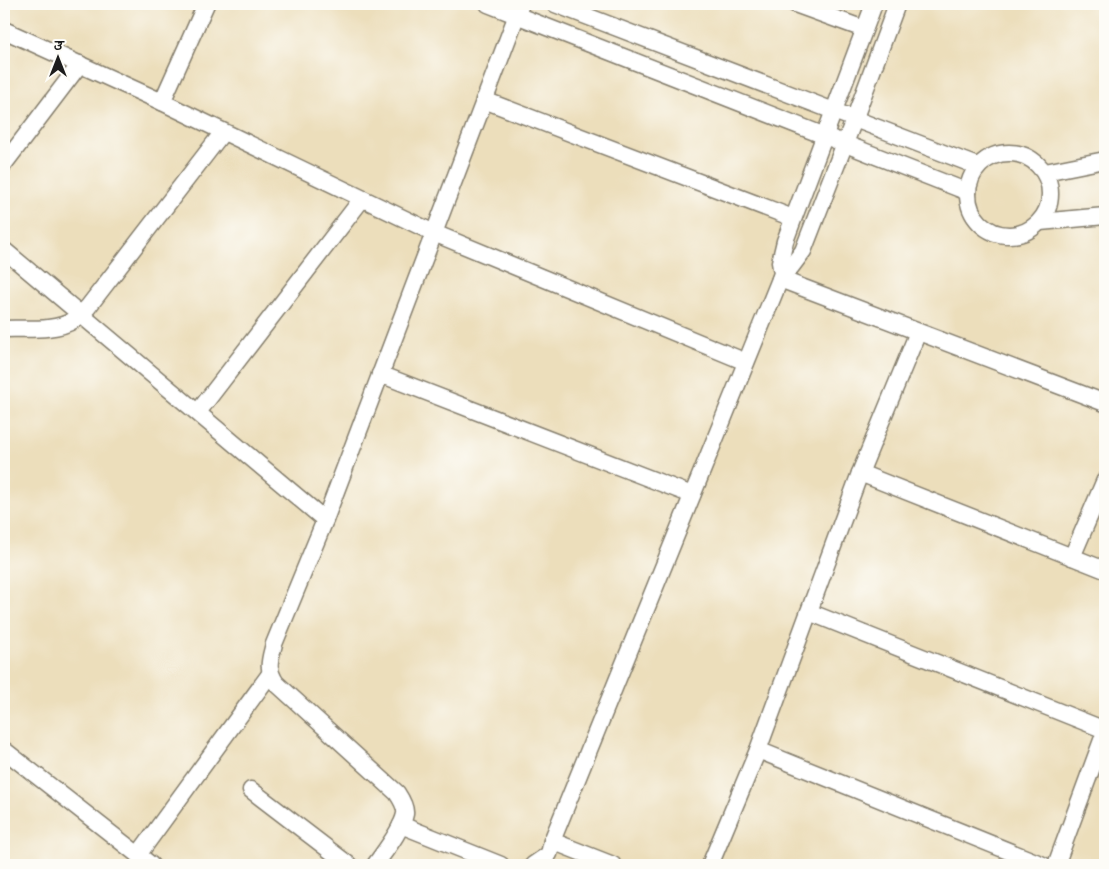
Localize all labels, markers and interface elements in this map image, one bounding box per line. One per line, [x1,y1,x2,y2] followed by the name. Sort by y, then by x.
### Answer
[32,32,82,82] north arrow
[54,35,66,57] text: उ

